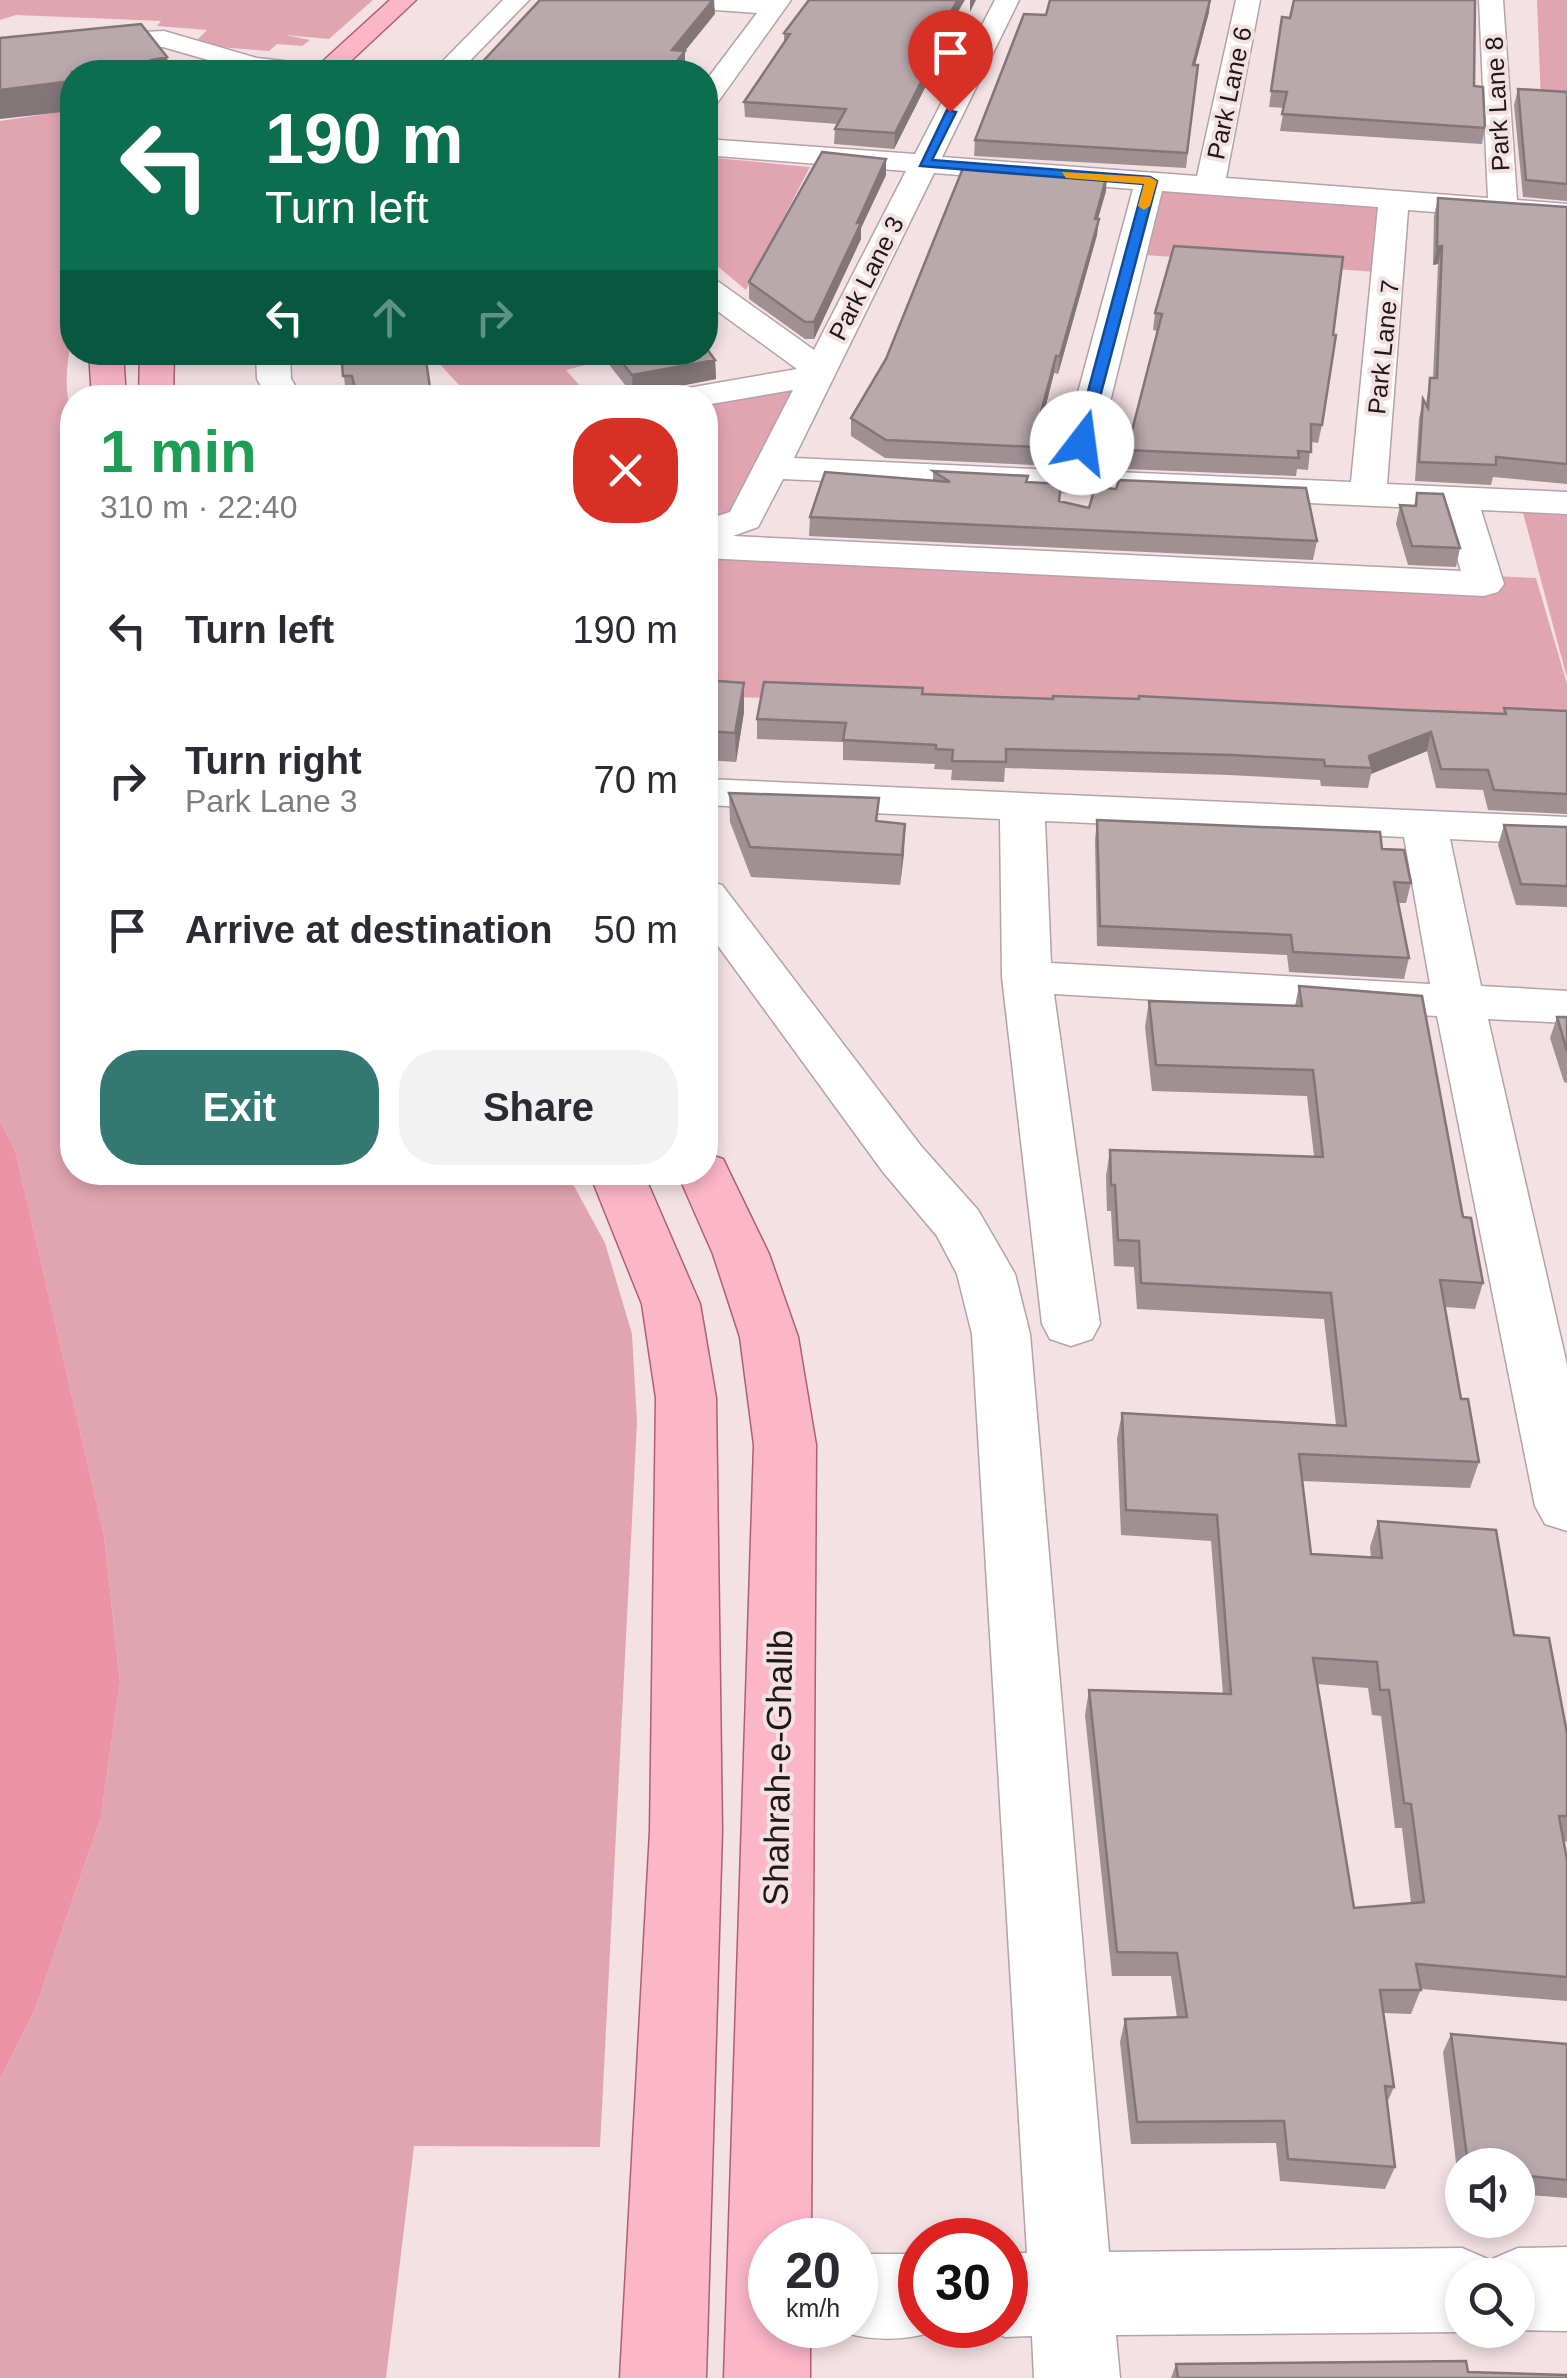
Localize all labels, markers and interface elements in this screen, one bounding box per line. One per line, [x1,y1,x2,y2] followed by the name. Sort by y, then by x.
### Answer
[908,10,993,113] pin
[1201,24,1257,162] street label: Park Lane 6
[923,25,978,80] icon: arrive
[1479,36,1515,172] street label: Park Lane 8
[100,100,230,230] icon: left
[265,100,463,178] text: 190 m
[265,182,428,233] text: Turn left
[823,212,909,344] street label: Park Lane 3
[1362,278,1404,416] street label: Park Lane 7
[257,290,312,345] icon: left
[362,290,417,345] icon: ahead
[467,290,522,345] icon: right
[1030,391,1134,495] position arrow
[100,418,257,485] text: 1 min
[573,418,678,523] button: close
[100,489,297,525] text: 310 m · 22:40
[100,603,155,658] icon: left
[185,609,334,651] text: Turn left
[572,609,678,651] text: 190 m
[185,740,362,782] text: Turn right
[100,753,155,808] icon: right
[594,759,678,801] text: 70 m
[185,783,358,819] text: Park Lane 3
[100,903,155,958] icon: arrive
[185,909,552,951] text: Arrive at destination
[594,909,678,951] text: 50 m
[100,1050,379,1165] button: Exit
[399,1050,678,1165] button: Share
[756,1630,799,1906] street label: Shahrah-e-Ghalib
[1445,2148,1535,2348] map controls
[1445,2148,1535,2238] button: sound
[898,2218,1028,2348] speed limit sign: 30
[785,2243,841,2299] text: 20
[1445,2258,1535,2348] button: search
[786,2294,840,2322] text: km/h

